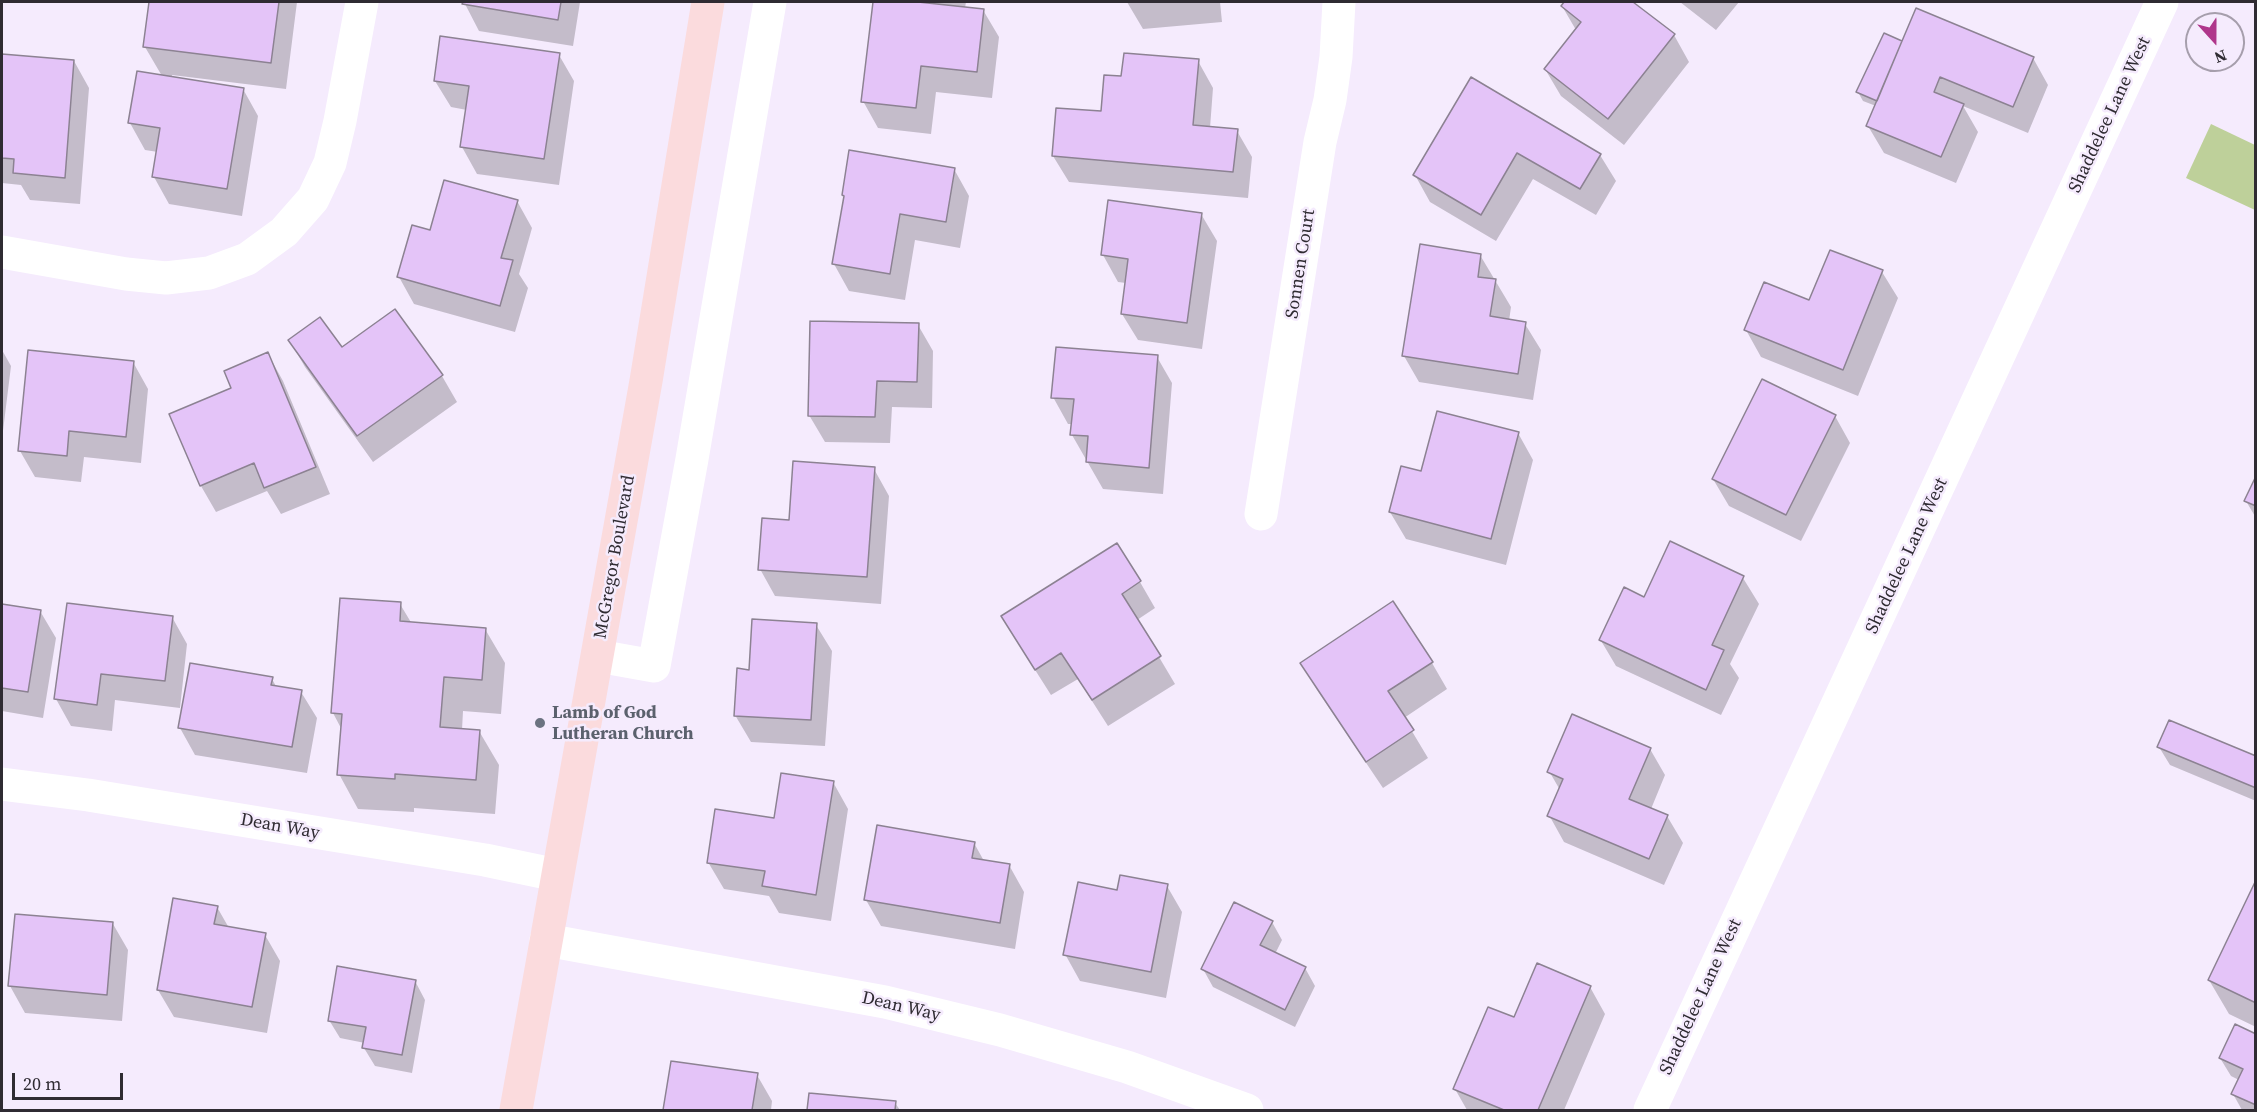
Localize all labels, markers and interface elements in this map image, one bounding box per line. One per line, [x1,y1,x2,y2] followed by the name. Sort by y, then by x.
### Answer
[2185,12,2245,72] north arrow
[2064,34,2156,196] street label: Shaddelee Lane West
[2211,45,2230,69] text: N
[1282,208,1320,320] street label: Sonnen Court
[590,473,640,641] street label: McGregor Boulevard
[1861,475,1953,637] street label: Shaddelee Lane West
[552,702,694,744] place label: Lamb of God Lutheran Church
[533,716,547,730] marker: Lamb of God Lutheran Church
[239,809,321,845] street label: Dean Way
[1655,916,1747,1078] street label: Shaddelee Lane West
[859,987,943,1027] street label: Dean Way
[15,1061,126,1099] scale bar
[23,1071,61,1096] text: 20 m

